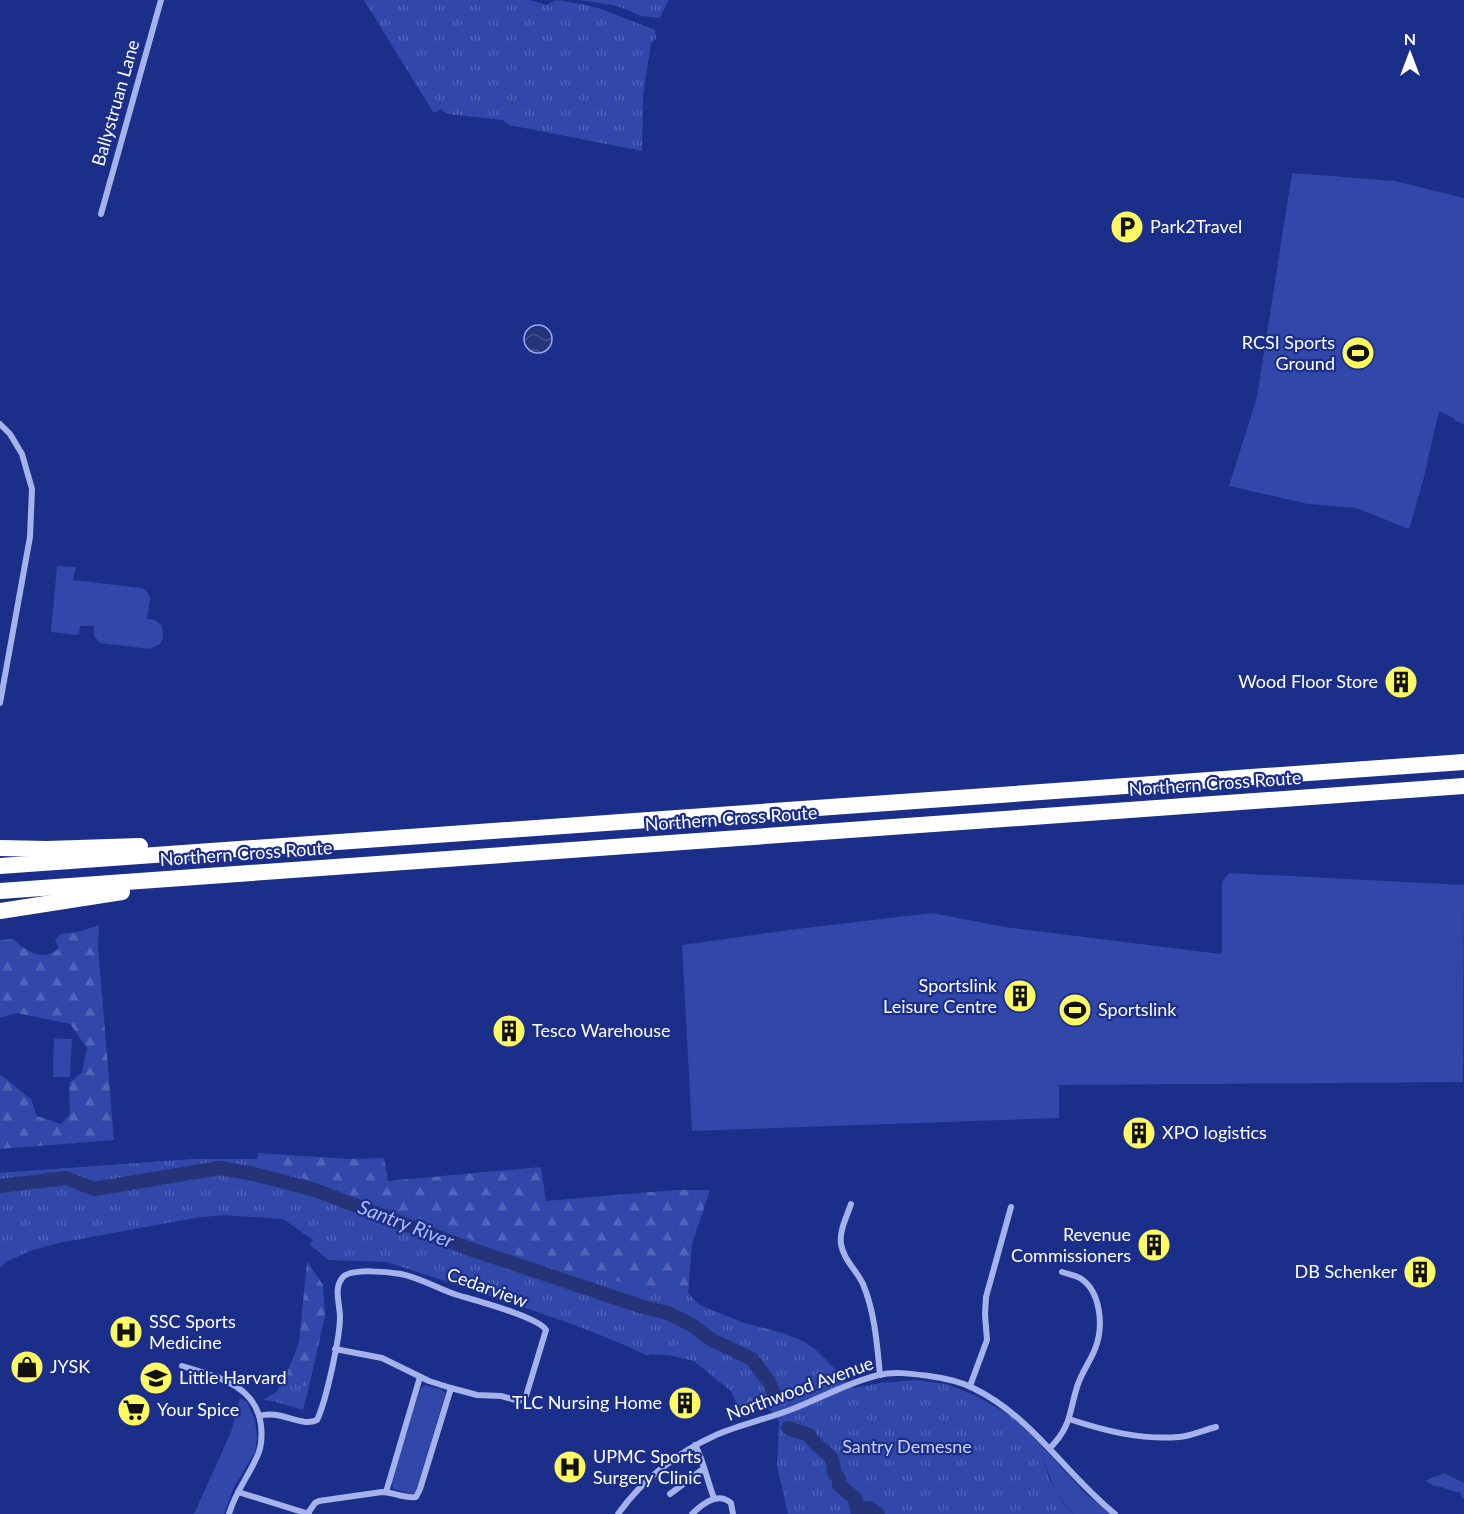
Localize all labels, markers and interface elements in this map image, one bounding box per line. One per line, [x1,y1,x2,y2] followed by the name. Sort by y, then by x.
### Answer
[1380,24,1440,84] north arrow
[1404,29,1416,48] text: N
[87,37,144,168] street label: Ballystruan Lane
[1109,209,1145,245] parking icon: Park2Travel
[1150,215,1242,237] place label: Park2Travel
[1242,331,1335,374] place label: RCSI Sports Ground
[1340,335,1376,371] sports icon: RCSI Sports Ground
[1383,664,1419,700] building icon: Wood Floor Store
[1238,670,1378,692] place label: Wood Floor Store
[1128,766,1302,800] street label: Northern Cross Route
[644,801,818,835] street label: Northern Cross Route
[159,836,333,870] street label: Northern Cross Route
[883,974,998,1017] place label: Sportslink Leisure Centre
[1002,978,1038,1014] building icon: Sportslink Leisure Centre
[1057,992,1093,1028] sports icon: Sportslink
[1098,998,1177,1020] place label: Sportslink
[491,1013,527,1049] building icon: Tesco Warehouse
[532,1019,671,1041] place label: Tesco Warehouse
[1121,1115,1157,1151] building icon: XPO logistics
[1162,1121,1267,1143] place label: XPO logistics
[355,1194,459,1253] water label: Santry River
[1011,1223,1131,1266] place label: Revenue Commissioners
[1136,1227,1172,1263] building icon: Revenue Commissioners
[1402,1254,1438,1290] building icon: DB Schenker
[1294,1260,1397,1282] place label: DB Schenker
[444,1262,531,1312] street label: Cedarview
[149,1310,236,1353] place label: SSC Sports Medicine
[108,1314,144,1350] hospital icon: SSC Sports Medicine
[9,1349,45,1385] shop icon: JYSK
[723,1351,876,1425] street label: Northwood Avenue
[50,1355,90,1377] place label: JYSK
[138,1360,174,1396] school or university icon: Little Harvard
[179,1366,287,1388] place label: Little Harvard
[667,1385,703,1421] building icon: TLC Nursing Home
[512,1391,662,1413] place label: TLC Nursing Home
[116,1392,152,1428] supermarket icon: Your Spice
[157,1398,239,1420] place label: Your Spice
[842,1435,972,1457] park label: Santry Demesne
[593,1445,702,1488] place label: UPMC Sports Surgery Clinic
[552,1449,588,1485] hospital icon: UPMC Sports Surgery Clinic

